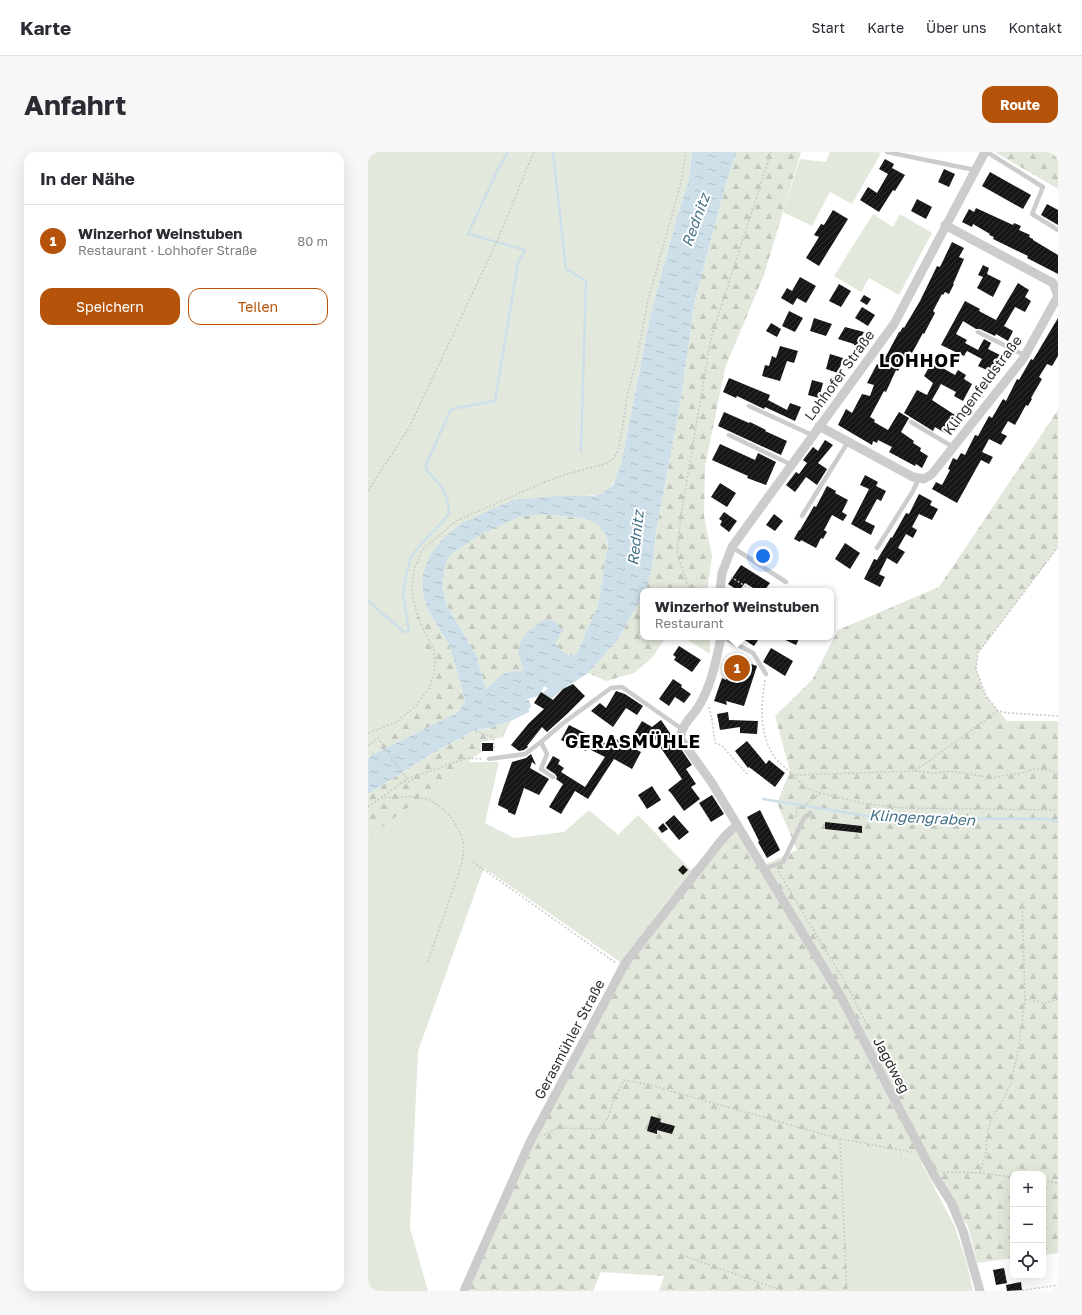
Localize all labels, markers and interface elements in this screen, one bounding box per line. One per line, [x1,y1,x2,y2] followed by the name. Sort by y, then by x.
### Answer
[20,16,71,39] text: Karte
[812,19,845,36] text: Start
[867,19,904,36] text: Karte
[926,19,986,36] text: Über uns
[1008,19,1062,36] text: Kontakt
[982,86,1058,123] button: Route
[24,88,126,121] text: Anfahrt
[40,168,135,189] text: In der Nähe
[677,190,713,249] water label: Rednitz
[78,224,242,242] text: Winzerhof Weinstuben
[50,233,56,249] text: 1
[297,233,328,249] text: 80 m
[78,242,257,258] text: Restaurant · Lohhofer Straße
[40,288,180,325] button: Speichern
[188,288,328,325] button: Teilen
[801,327,877,423] street label: Lohhofer Straße
[939,332,1025,438] street label: Klingenfeldstraße
[879,349,961,371] district label: LOHHOF
[623,508,647,566] water label: Rednitz
[753,546,773,566] your location
[640,588,834,640] popup
[655,597,819,615] text: Winzerhof Weinstuben
[655,615,724,631] text: Restaurant
[724,653,750,683] pin: 1
[565,730,701,752] district label: GERASMÜHLE
[869,805,976,830] water label: Klingengraben
[530,976,608,1102] street label: Gerasmühler Straße
[870,1034,914,1096] street label: Jagdweg
[1010,1171,1046,1279] map controls
[1010,1171,1046,1207] button: +
[1010,1207,1046,1243] button: −
[1010,1243,1046,1279] button: locate

